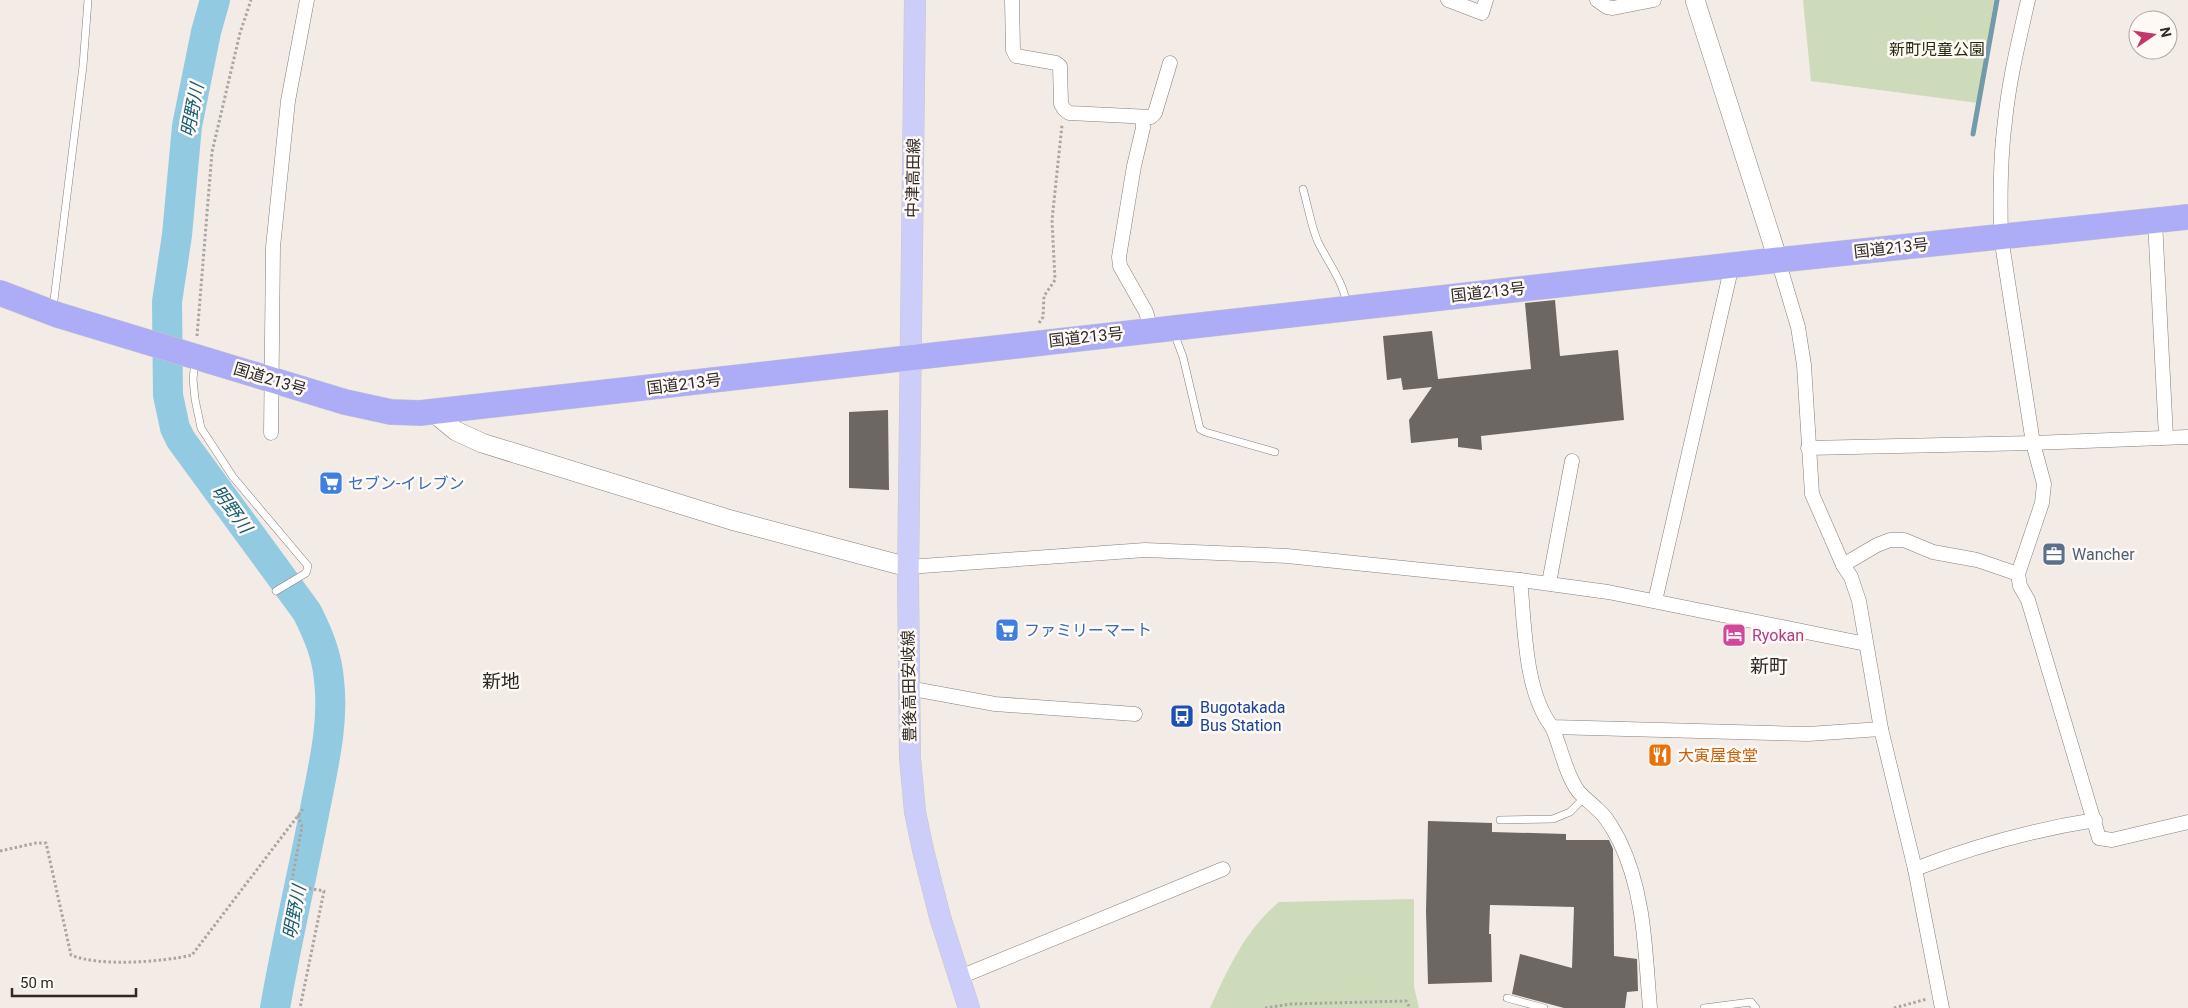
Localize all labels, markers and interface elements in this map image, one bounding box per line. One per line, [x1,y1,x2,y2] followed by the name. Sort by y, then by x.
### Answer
[2128,10,2178,60] north arrow
[2157,25,2175,39] text: N
[1889,40,1985,59] park label: 新町児童公園
[177,80,208,139] water label: 明野川
[903,138,923,218] street label: 中津高田線
[1853,235,1929,261] street label: 国道213号
[1450,279,1526,305] street label: 国道213号
[1048,324,1124,350] street label: 国道213号
[231,359,309,399] street label: 国道213号
[646,370,722,398] street label: 国道213号
[318,470,344,496] supermarket icon: セブン-イレブン
[348,474,464,493] place label: セブン-イレブン
[208,481,258,539] water label: 明野川
[2041,541,2067,567] office icon: Wancher
[2072,545,2135,564] place label: Wancher
[994,617,1020,643] supermarket icon: ファミリーマート
[1024,621,1152,640] place label: ファミリーマート
[1721,622,1747,648] hotel icon: Ryokan
[1752,626,1804,645] place label: Ryokan
[899,630,919,742] street label: 豊後高田安岐線
[1750,655,1788,678] district label: 新町
[482,670,520,693] district label: 新地
[1200,698,1285,735] place label: Bugotakada Bus Station
[1169,703,1195,729] bus stop icon: Bugotakada Bus Station
[1647,742,1673,768] restaurant icon: 大寅屋食堂
[1678,746,1758,765] place label: 大寅屋食堂
[279,882,310,941] water label: 明野川
[12,966,136,998] scale bar
[20,974,54,992] text: 50 m

